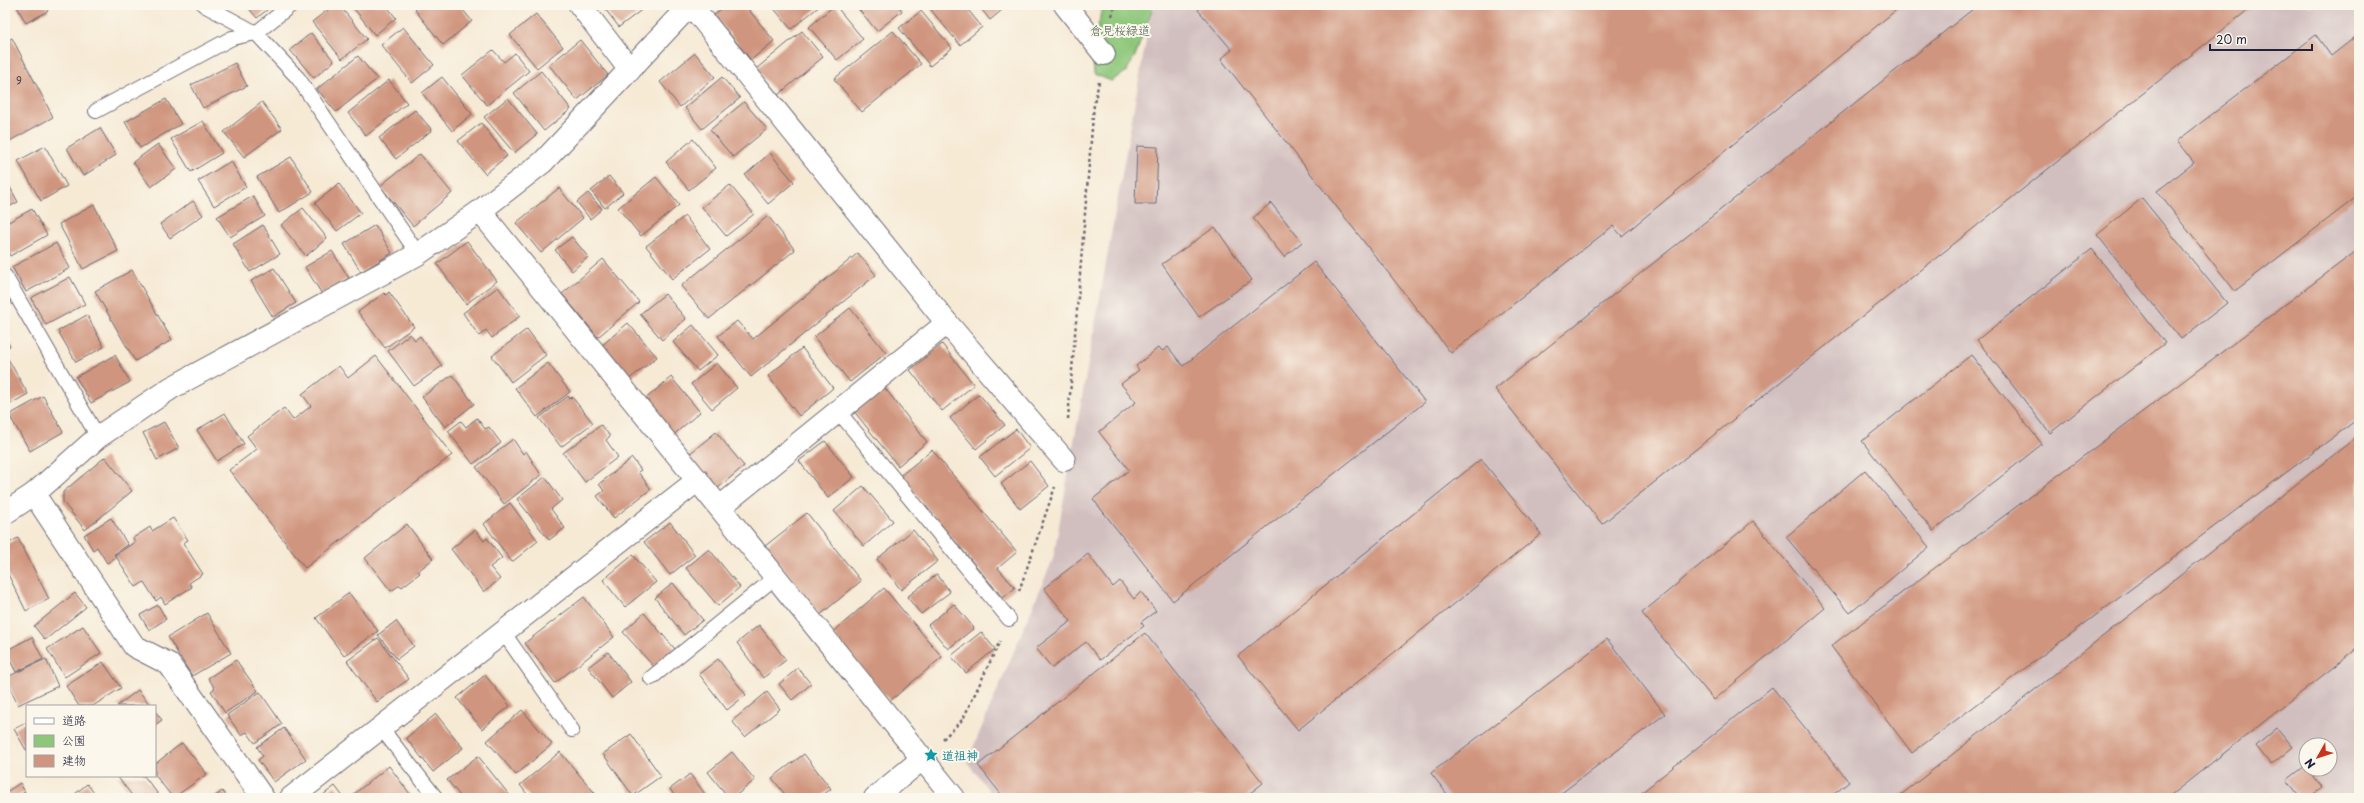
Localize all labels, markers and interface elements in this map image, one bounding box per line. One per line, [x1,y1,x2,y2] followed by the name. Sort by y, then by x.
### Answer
[1090,21,1150,39] park label: 倉見桜緑道
[2210,26,2312,52] scale bar
[2216,30,2247,48] text: 20 m
[16,73,22,88] house number: 9
[26,705,156,777] legend
[62,711,86,729] text: 道路
[62,731,86,749] text: 公園
[2298,737,2338,777] north arrow
[942,746,978,764] place label: 道祖神
[923,747,939,763] place icon: 道祖神
[62,751,86,769] text: 建物
[2300,755,2319,772] text: N

